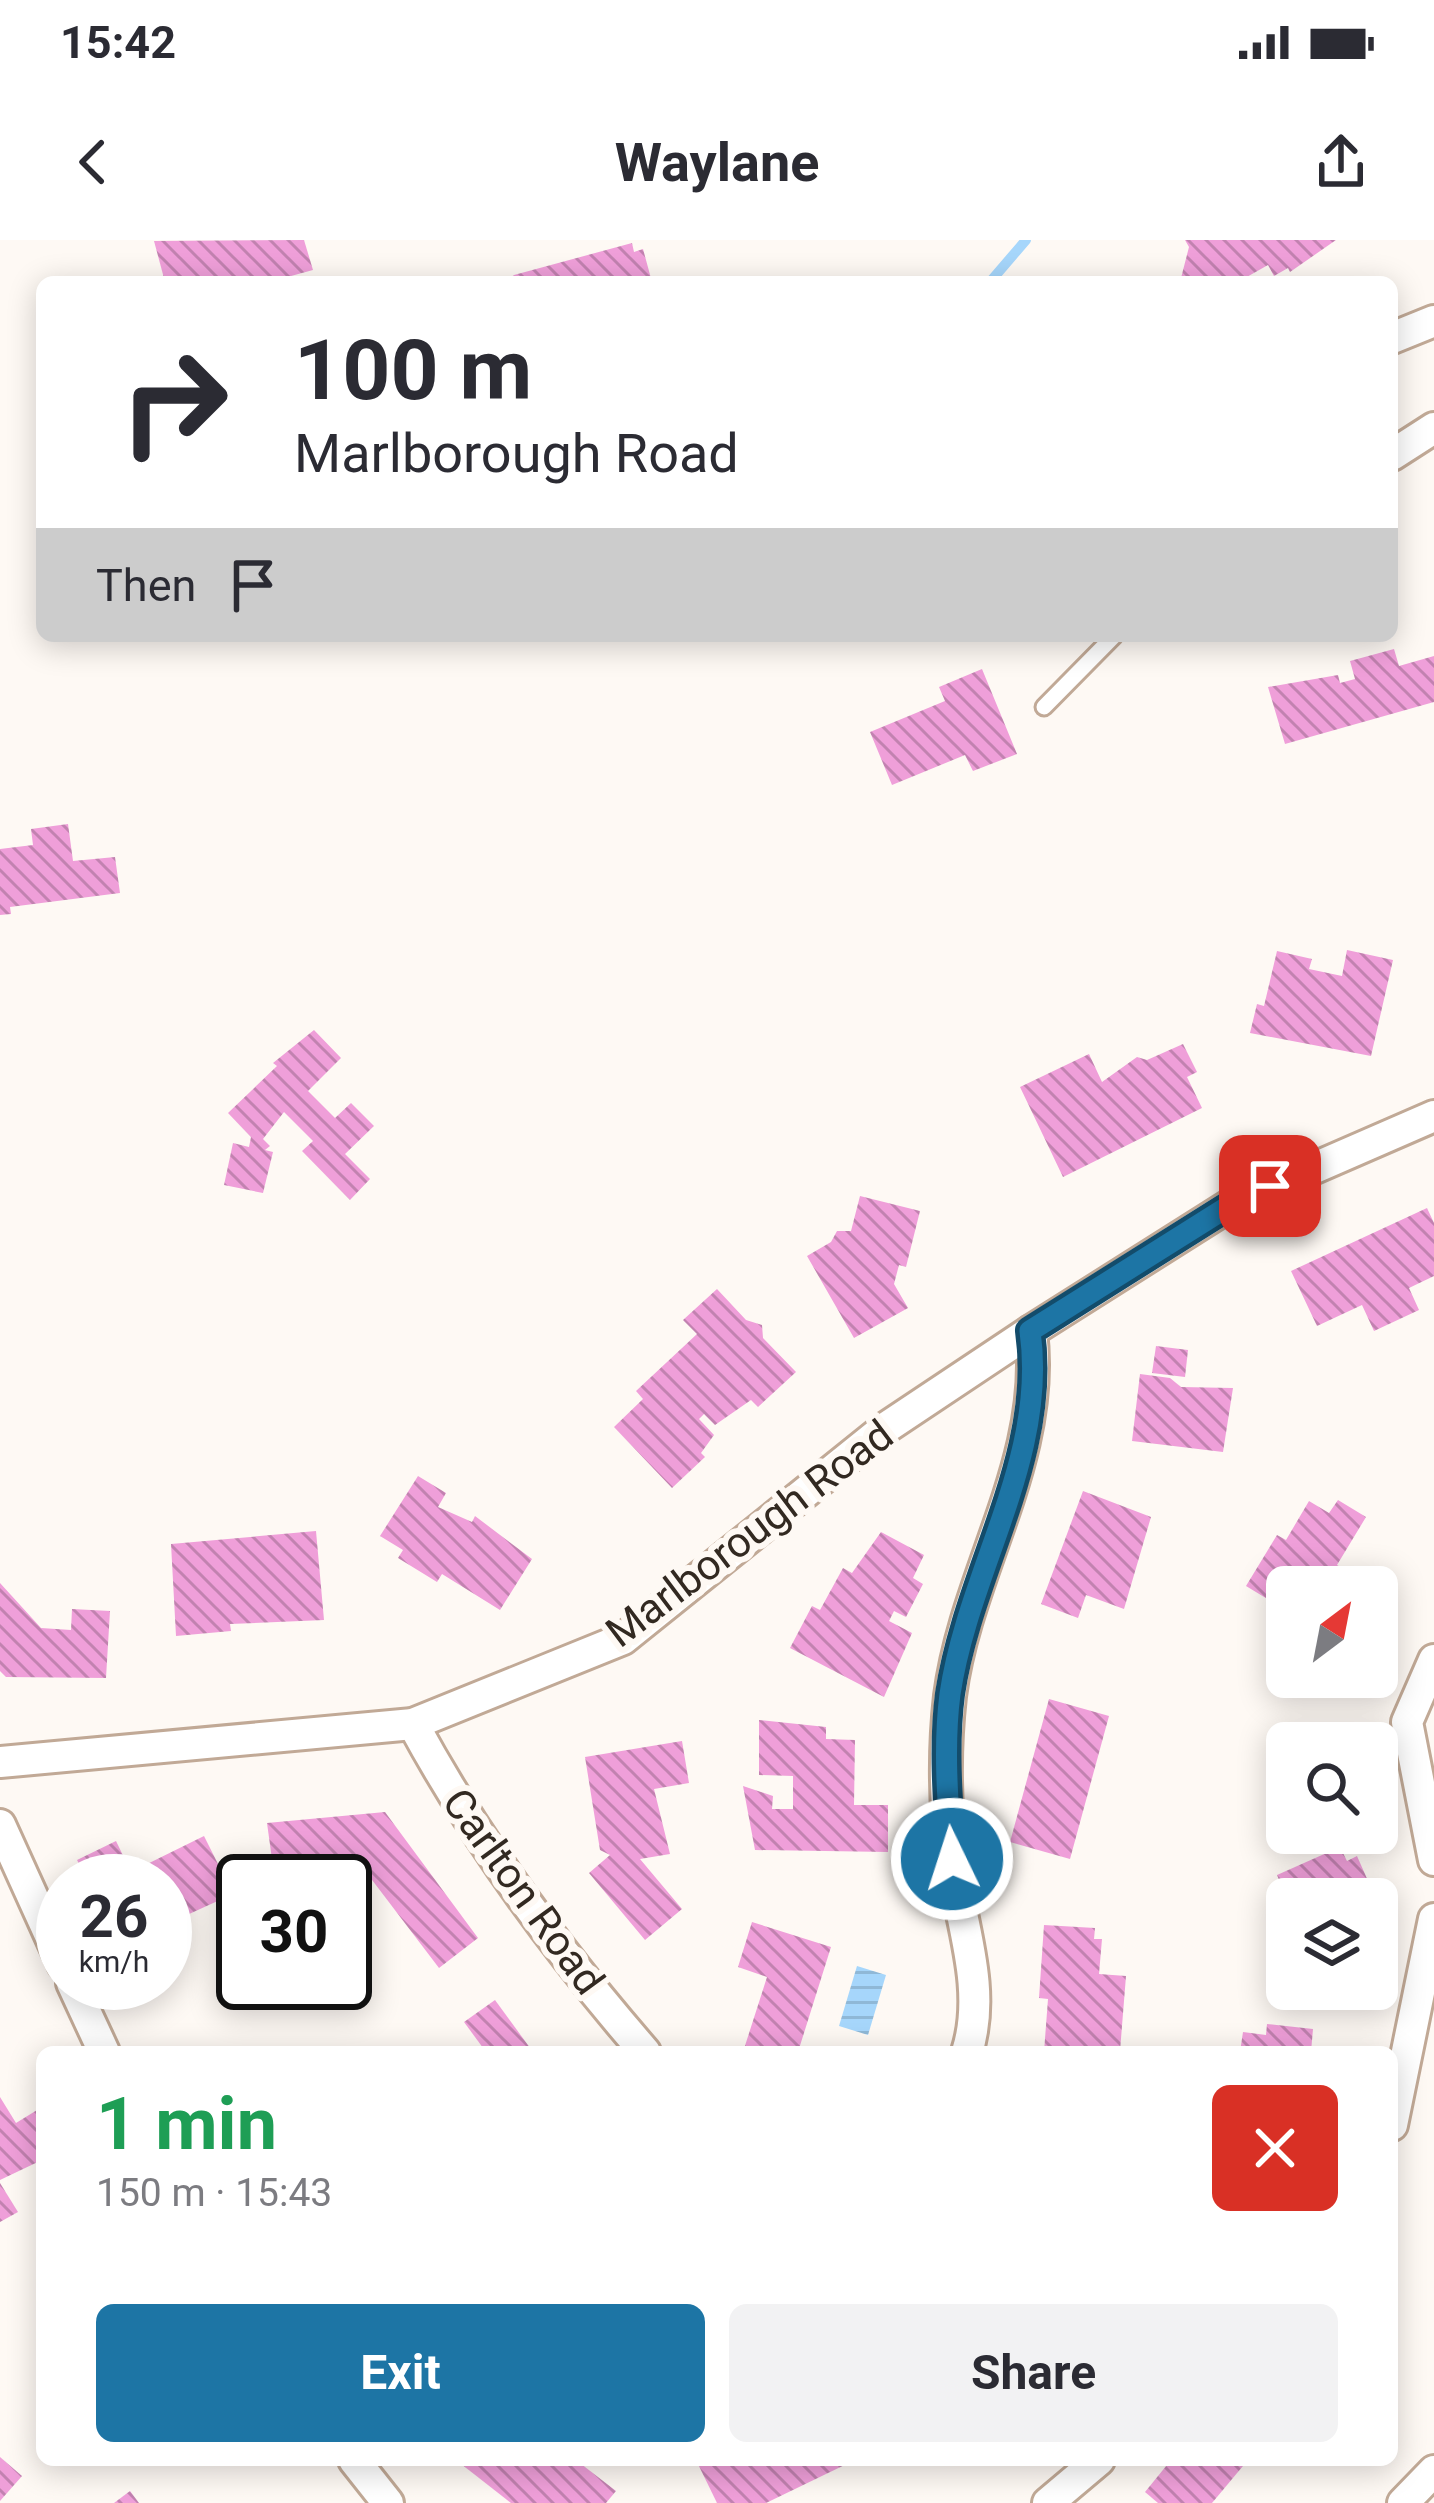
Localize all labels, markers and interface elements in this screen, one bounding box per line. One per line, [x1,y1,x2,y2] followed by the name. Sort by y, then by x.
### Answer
[60,16,176,69] text: 15:42
[60,129,126,195] icon: back
[1308,129,1374,195] icon: share
[615,131,819,194] text: Waylane
[294,321,532,420] text: 100 m
[96,324,252,480] icon: right
[294,422,739,485] text: Marlborough Road
[220,552,286,618] icon: arrive
[96,559,196,612] text: Then
[1219,1135,1321,1237] pin
[1237,1153,1303,1219] icon: arrive
[596,1410,902,1657] street label: Marlborough Road
[1266,1566,1398,1698] north arrow
[1266,1566,1398,2010] map controls
[1266,1722,1398,1854] button: search
[433,1779,615,2004] street label: Carlton Road
[889,1796,1015,1922] position arrow
[216,1854,372,2010] speed limit sign: 30
[1266,1878,1398,2010] button: layers
[80,1881,148,1952] text: 26
[79,1944,149,1979] text: km/h
[96,2082,277,2167] text: 1 min
[1212,2085,1338,2211] button: close
[96,2170,332,2216] text: 150 m · 15:43
[96,2304,705,2442] button: Exit
[729,2304,1338,2442] button: Share

